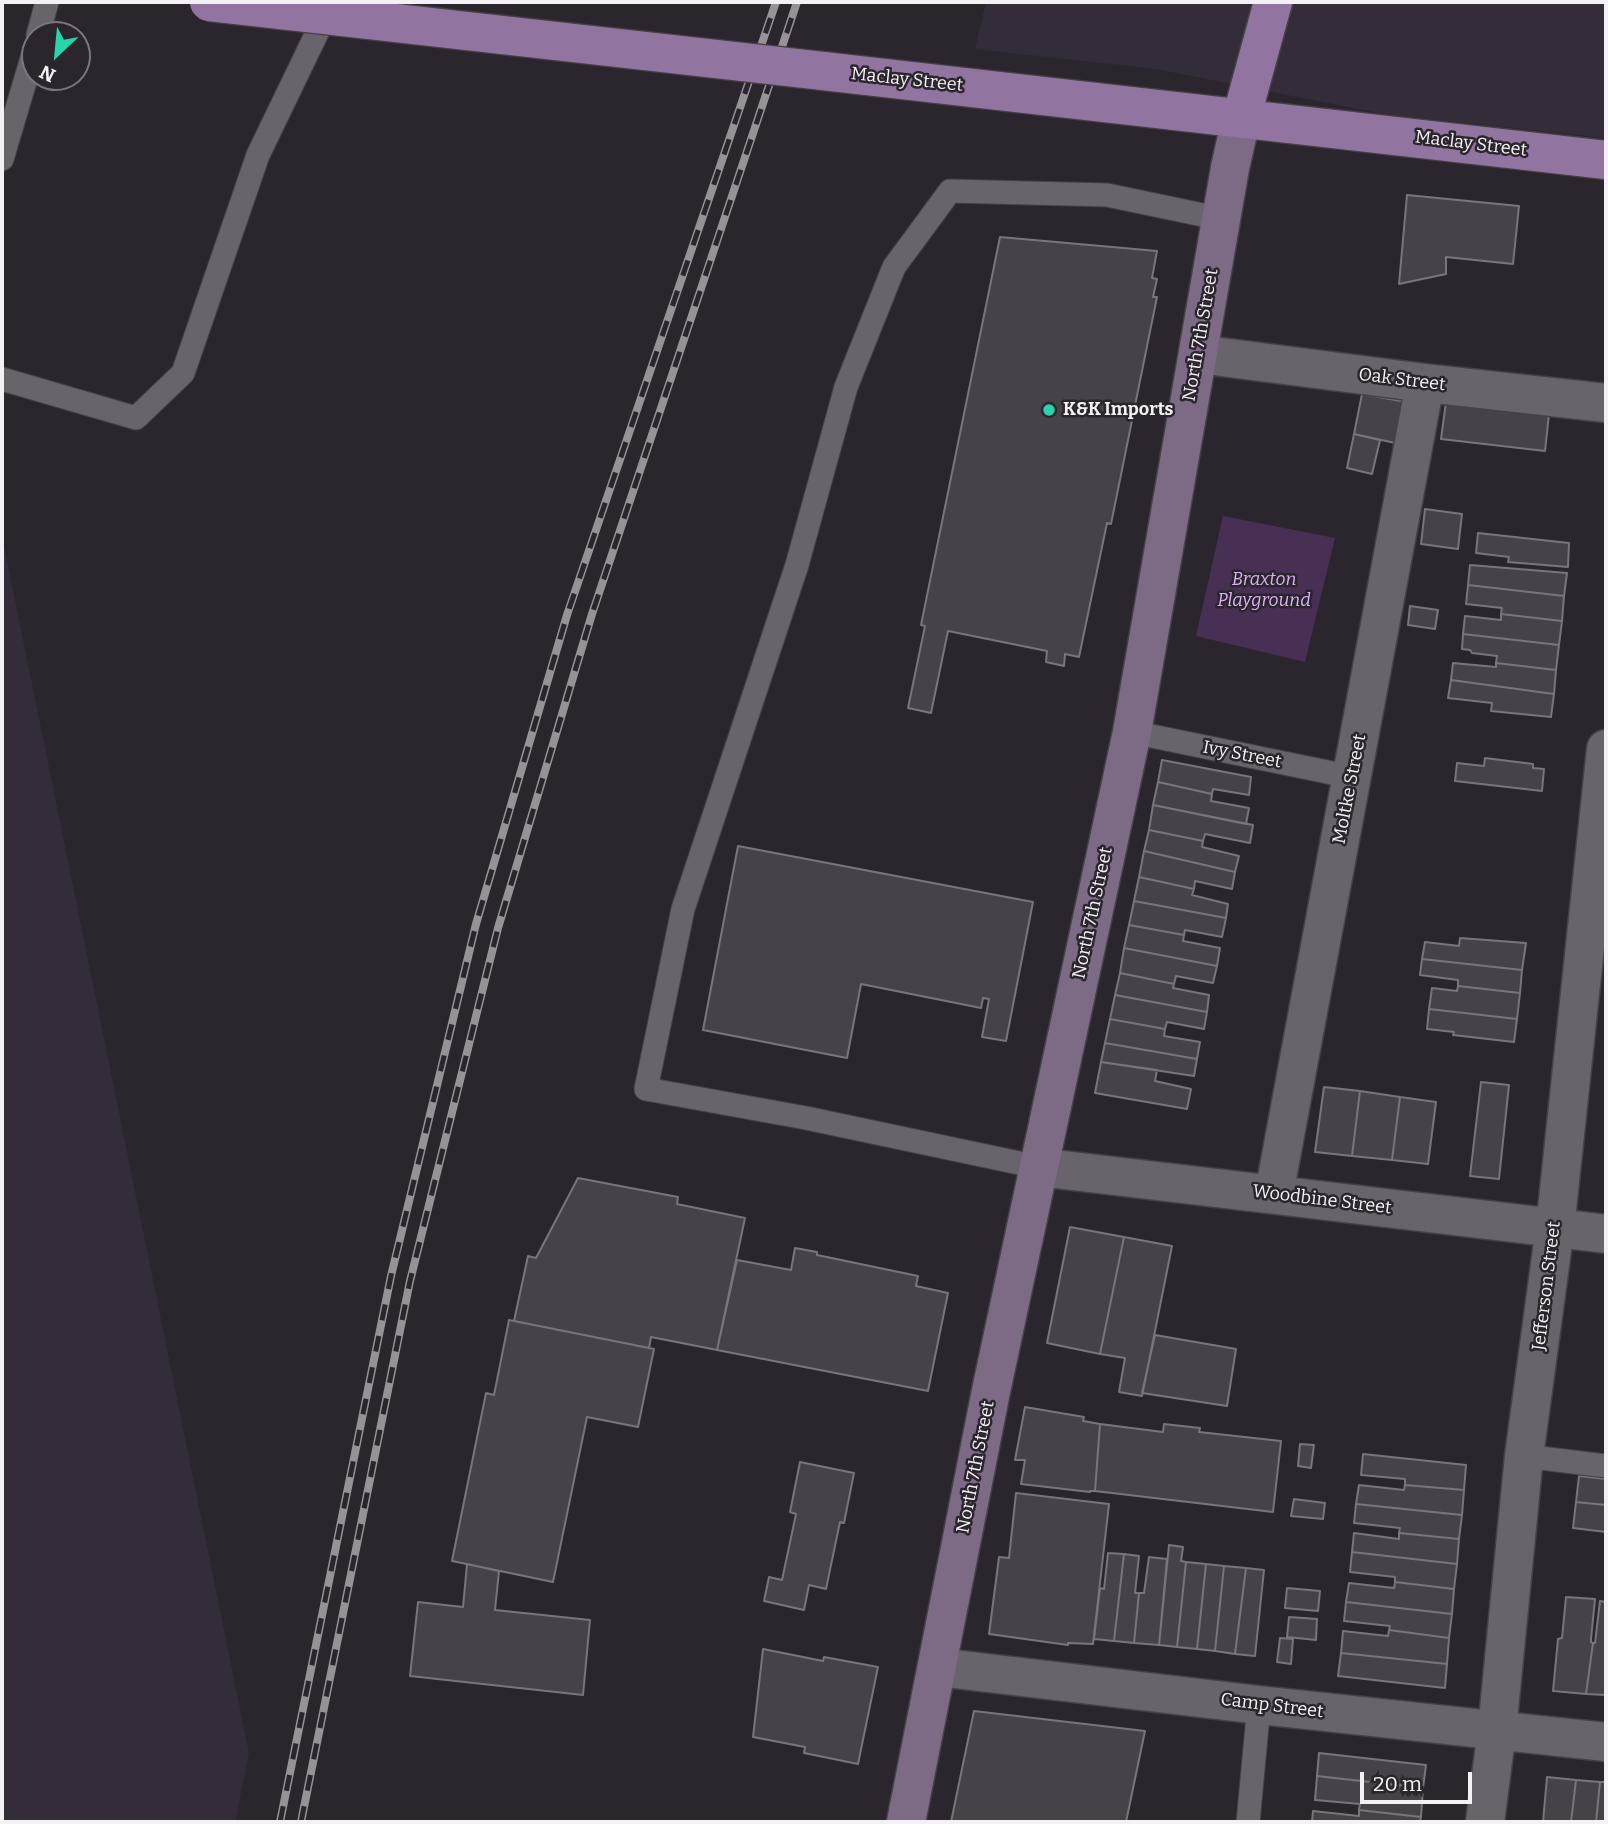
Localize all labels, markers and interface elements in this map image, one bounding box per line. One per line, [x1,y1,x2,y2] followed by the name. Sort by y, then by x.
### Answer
[21,21,91,91] north arrow
[36,60,59,87] text: N
[850,63,964,97] street label: Maclay Street
[1414,126,1528,162] street label: Maclay Street
[1179,267,1223,403] street label: North 7th Street
[1357,364,1447,396] street label: Oak Street
[1063,399,1173,421] place label: K&K Imports
[1041,402,1057,418] marker: K&K Imports
[1217,569,1311,612] park label: Braxton Playground
[1329,732,1371,846] street label: Moltke Street
[1201,737,1283,773] street label: Ivy Street
[1068,845,1118,981] street label: North 7th Street
[1251,1181,1393,1219] street label: Woodbine Street
[1528,1220,1566,1352] street label: Jefferson Street
[953,1399,999,1535] street label: North 7th Street
[1219,1689,1325,1723] street label: Camp Street
[1363,1758,1475,1802] scale bar
[1373,1771,1422,1797] text: 20 m

